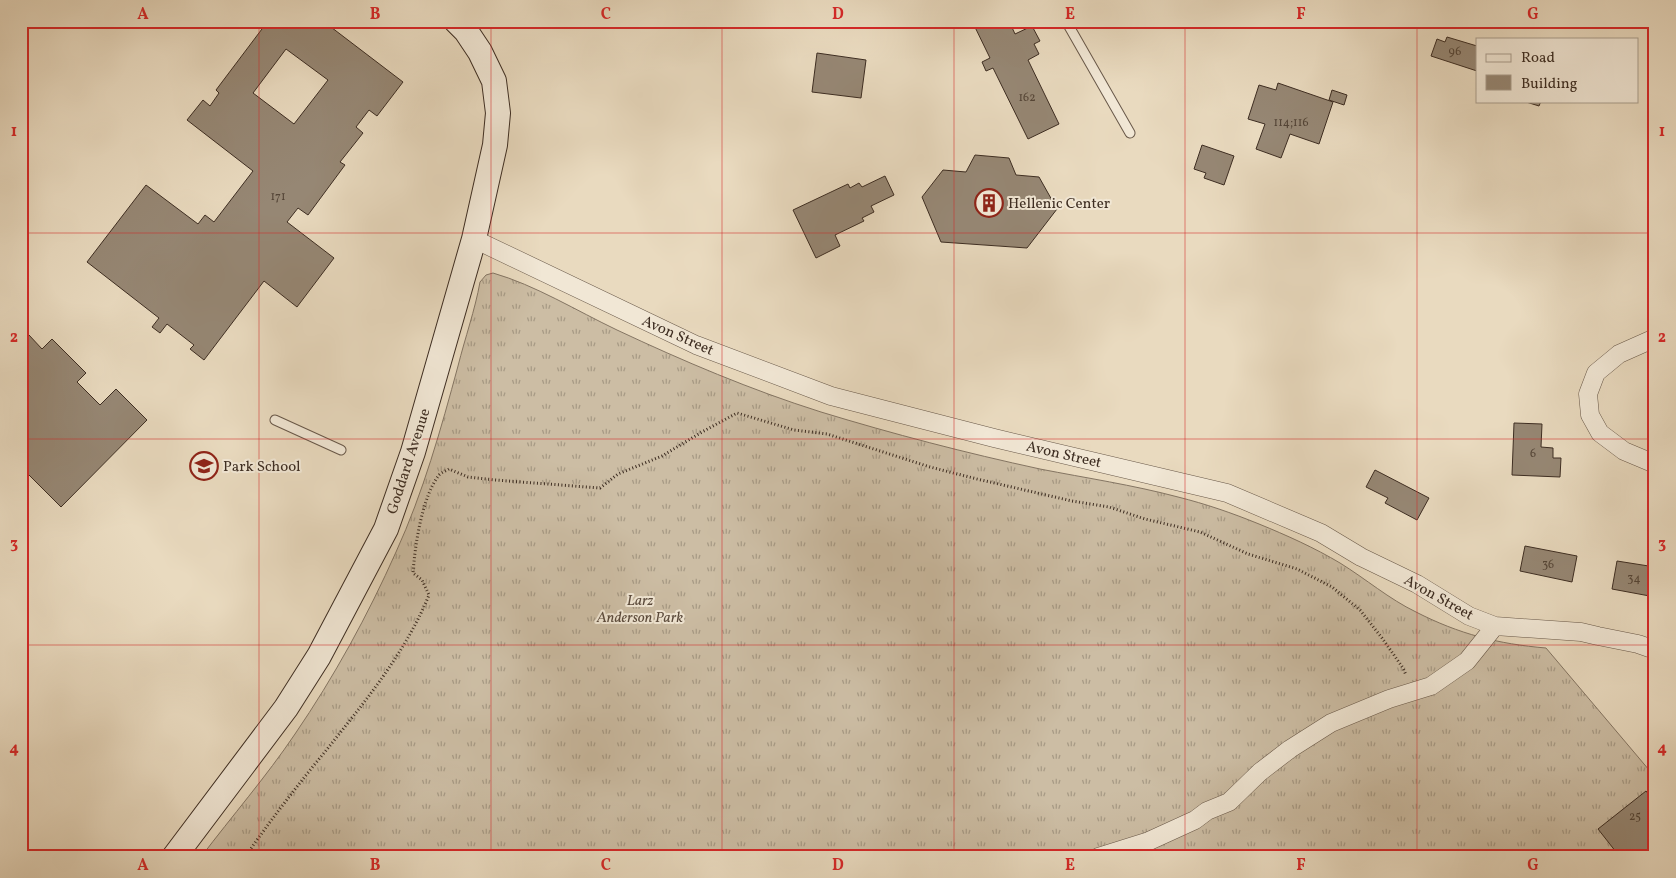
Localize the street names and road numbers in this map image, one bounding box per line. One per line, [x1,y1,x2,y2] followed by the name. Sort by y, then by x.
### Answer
[638,311,717,362] street label: Avon Street
[382,406,436,517] street label: Goddard Avenue
[1024,437,1103,474] street label: Avon Street
[1400,571,1477,626] street label: Avon Street

